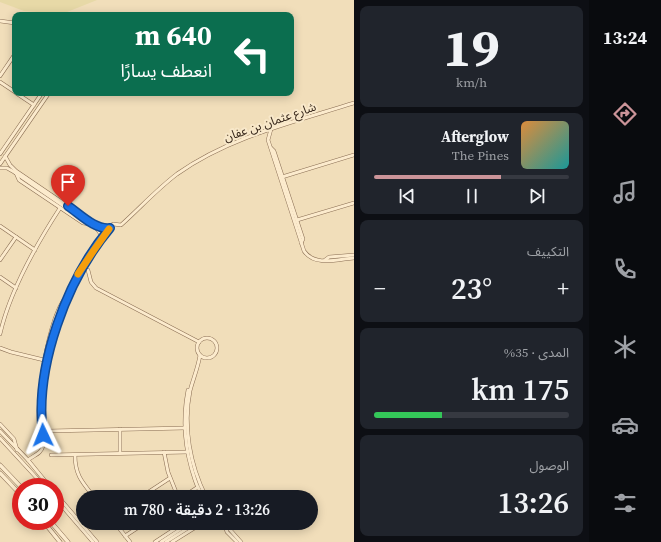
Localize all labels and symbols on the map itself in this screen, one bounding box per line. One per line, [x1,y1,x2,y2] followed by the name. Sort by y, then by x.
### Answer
[222,99,319,146] street label: شارع عثمان بن عفان
[51,165,85,206] pin
[22,414,64,456] position arrow
[12,478,64,530] speed limit sign: 30

